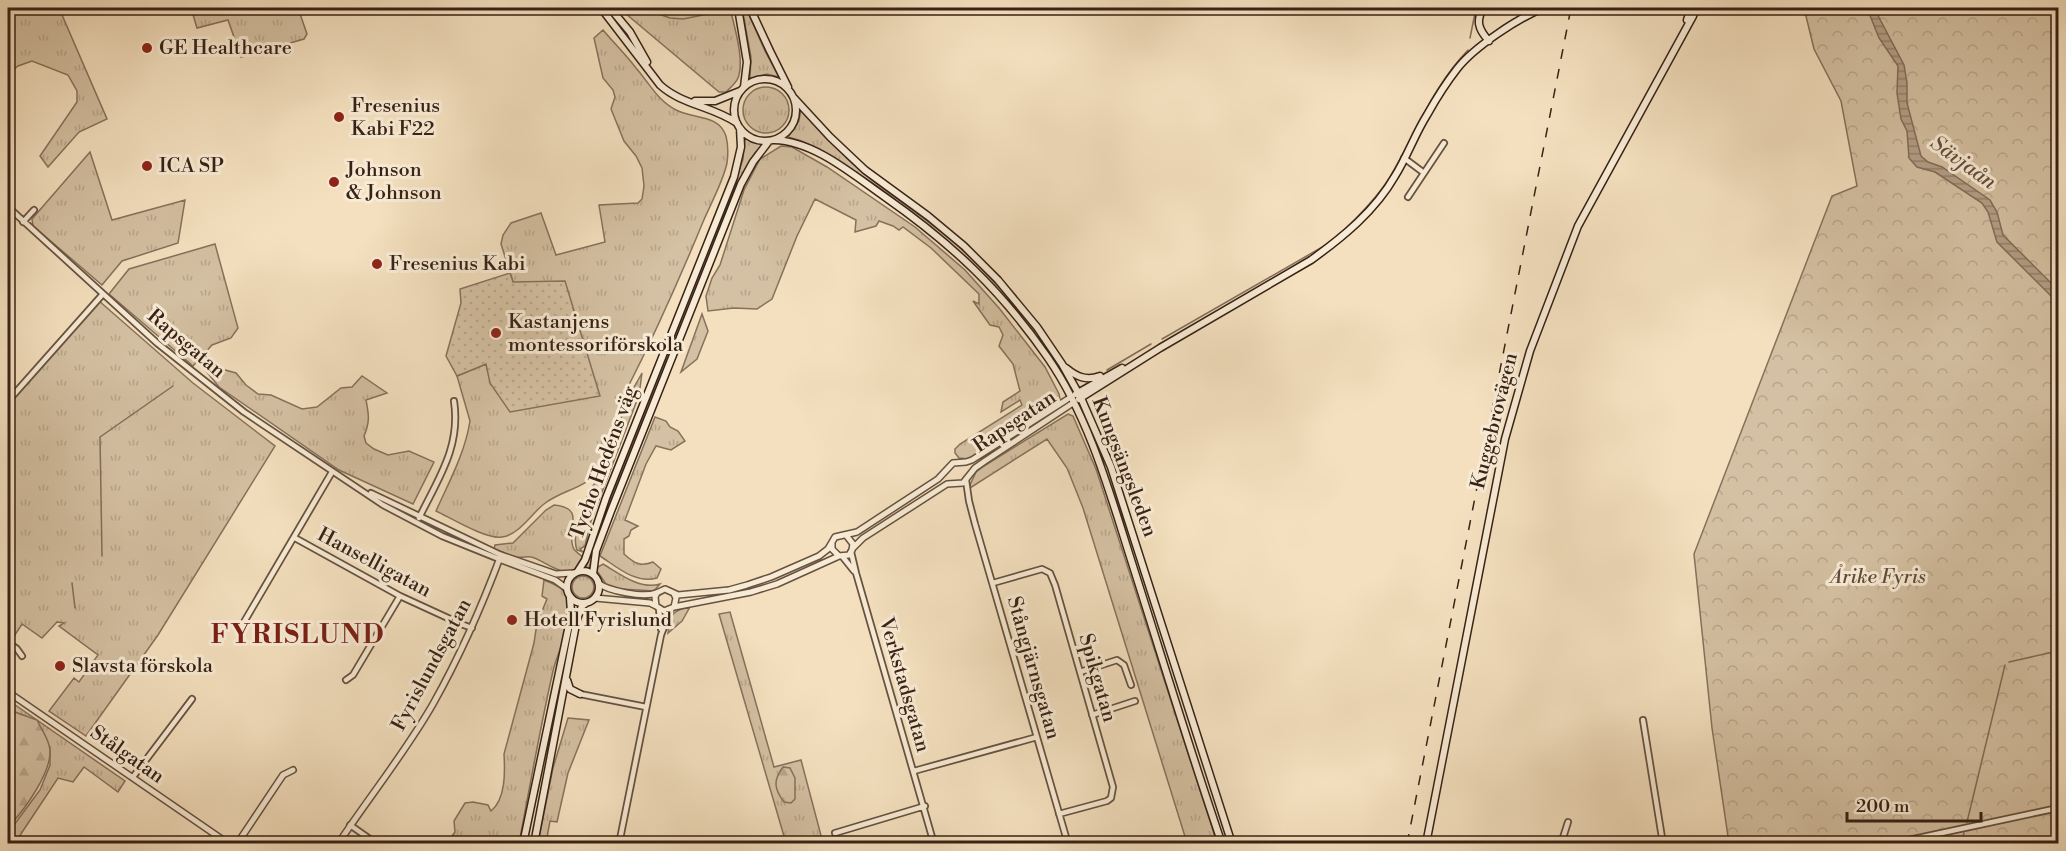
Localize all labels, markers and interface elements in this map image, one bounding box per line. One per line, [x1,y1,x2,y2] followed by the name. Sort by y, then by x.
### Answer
[159,36,292,61] place label: GE Healthcare
[140,41,154,55] marker: GE Healthcare
[351,94,440,142] place label: Fresenius Kabi F22
[332,110,346,124] marker: Fresenius Kabi F22
[1925,130,2001,196] water label: Sävjaån
[159,154,224,179] place label: ICA SP
[345,158,442,206] place label: Johnson & Johnson
[140,159,154,173] marker: ICA SP
[327,175,341,189] marker: Johnson & Johnson
[389,252,526,277] place label: Fresenius Kabi
[370,257,384,271] marker: Fresenius Kabi
[142,304,230,384] street label: Rapsgatan
[508,310,684,358] place label: Kastanjens montessoriförskola
[489,326,503,340] marker: Kastanjens montessoriförskola
[1466,350,1524,492] street label: Kuggebrovägen
[565,382,644,543] street label: Tycho Hedéns väg
[969,385,1061,459] street label: Rapsgatan
[1086,393,1162,541] street label: Kungsängsleden
[313,523,435,603] street label: Hanselligatan
[1828,564,1926,590] park label: Årike Fyris
[387,594,477,736] street label: Fyrislundsgatan
[1001,594,1065,742] street label: Stångjärnsgatan
[524,608,673,633] place label: Hotell Fyrislund
[505,613,519,627] marker: Hotell Fyrislund
[873,614,935,755] street label: Verkstadsgatan
[211,619,385,651] district label: FYRISLUND
[1072,631,1122,725] street label: Spikgatan
[72,654,214,679] place label: Slavsta förskola
[53,659,67,673] marker: Slavsta förskola
[85,720,169,790] street label: Stålgatan
[1847,785,1980,823] scale bar
[1856,795,1910,818] text: 200 m

